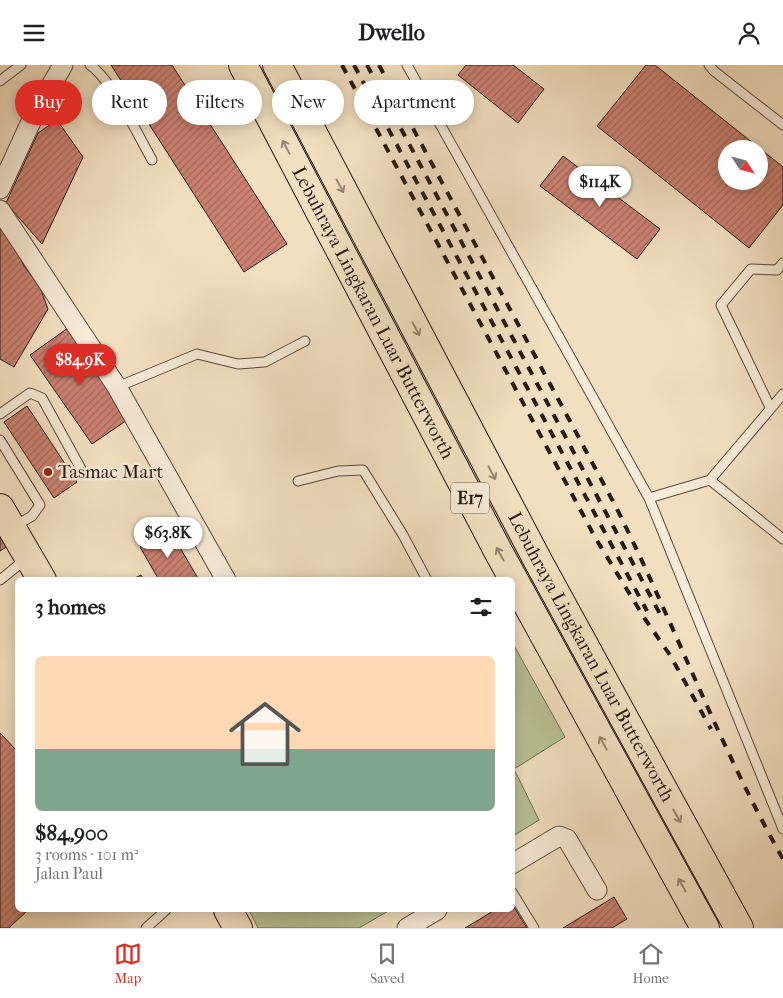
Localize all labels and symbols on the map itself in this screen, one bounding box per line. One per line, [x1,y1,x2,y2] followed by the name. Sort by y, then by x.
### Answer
[281,140,291,155] one-way arrow
[718,140,768,190] north arrow
[287,163,459,463] street label: Lebuhraya Lingkaran Luar Butterworth
[565,165,635,208] pin: $114K
[335,178,345,193] one-way arrow
[411,322,421,337] one-way arrow
[39,343,121,386] pin: $84.9K
[58,461,163,483] place label: Tasmac Mart
[488,465,497,480] one-way arrow
[42,466,54,478] marker: Tasmac Mart
[451,483,489,513] road number: E17
[503,508,679,806] street label: Lebuhraya Lingkaran Luar Butterworth
[127,517,209,559] pin: $63.8K
[495,547,505,562] one-way arrow
[598,736,608,751] one-way arrow
[673,808,682,823] one-way arrow
[677,878,687,893] one-way arrow

